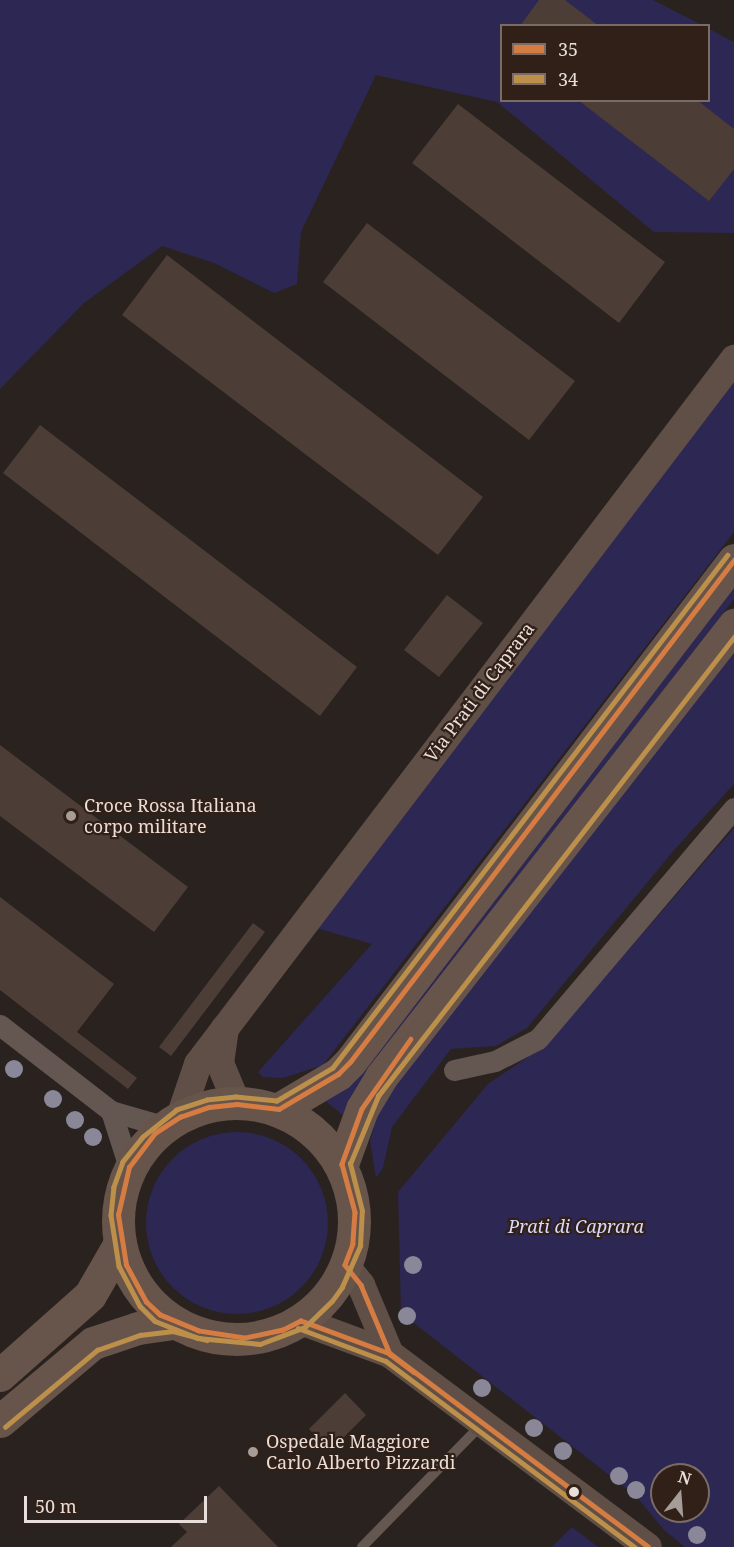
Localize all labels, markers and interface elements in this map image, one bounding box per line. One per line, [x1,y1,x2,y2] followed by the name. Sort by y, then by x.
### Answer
[500,24,710,102] legend
[558,37,578,61] text: 35
[558,67,578,91] text: 34
[420,618,538,766] street label: Via Prati di Caprara
[84,795,257,838] place label: Croce Rossa Italiana corpo militare
[62,807,80,825] marker: Croce Rossa Italiana corpo militare
[508,1215,644,1237] park label: Prati di Caprara
[266,1431,456,1474] place label: Ospedale Maggiore Carlo Alberto Pizzardi
[244,1443,262,1461] marker: Ospedale Maggiore Carlo Alberto Pizzardi
[650,1463,710,1523] north arrow
[675,1465,694,1490] text: N
[27,1484,210,1522] scale bar
[568,1486,580,1498] unlabelled marker
[35,1494,77,1518] text: 50 m

